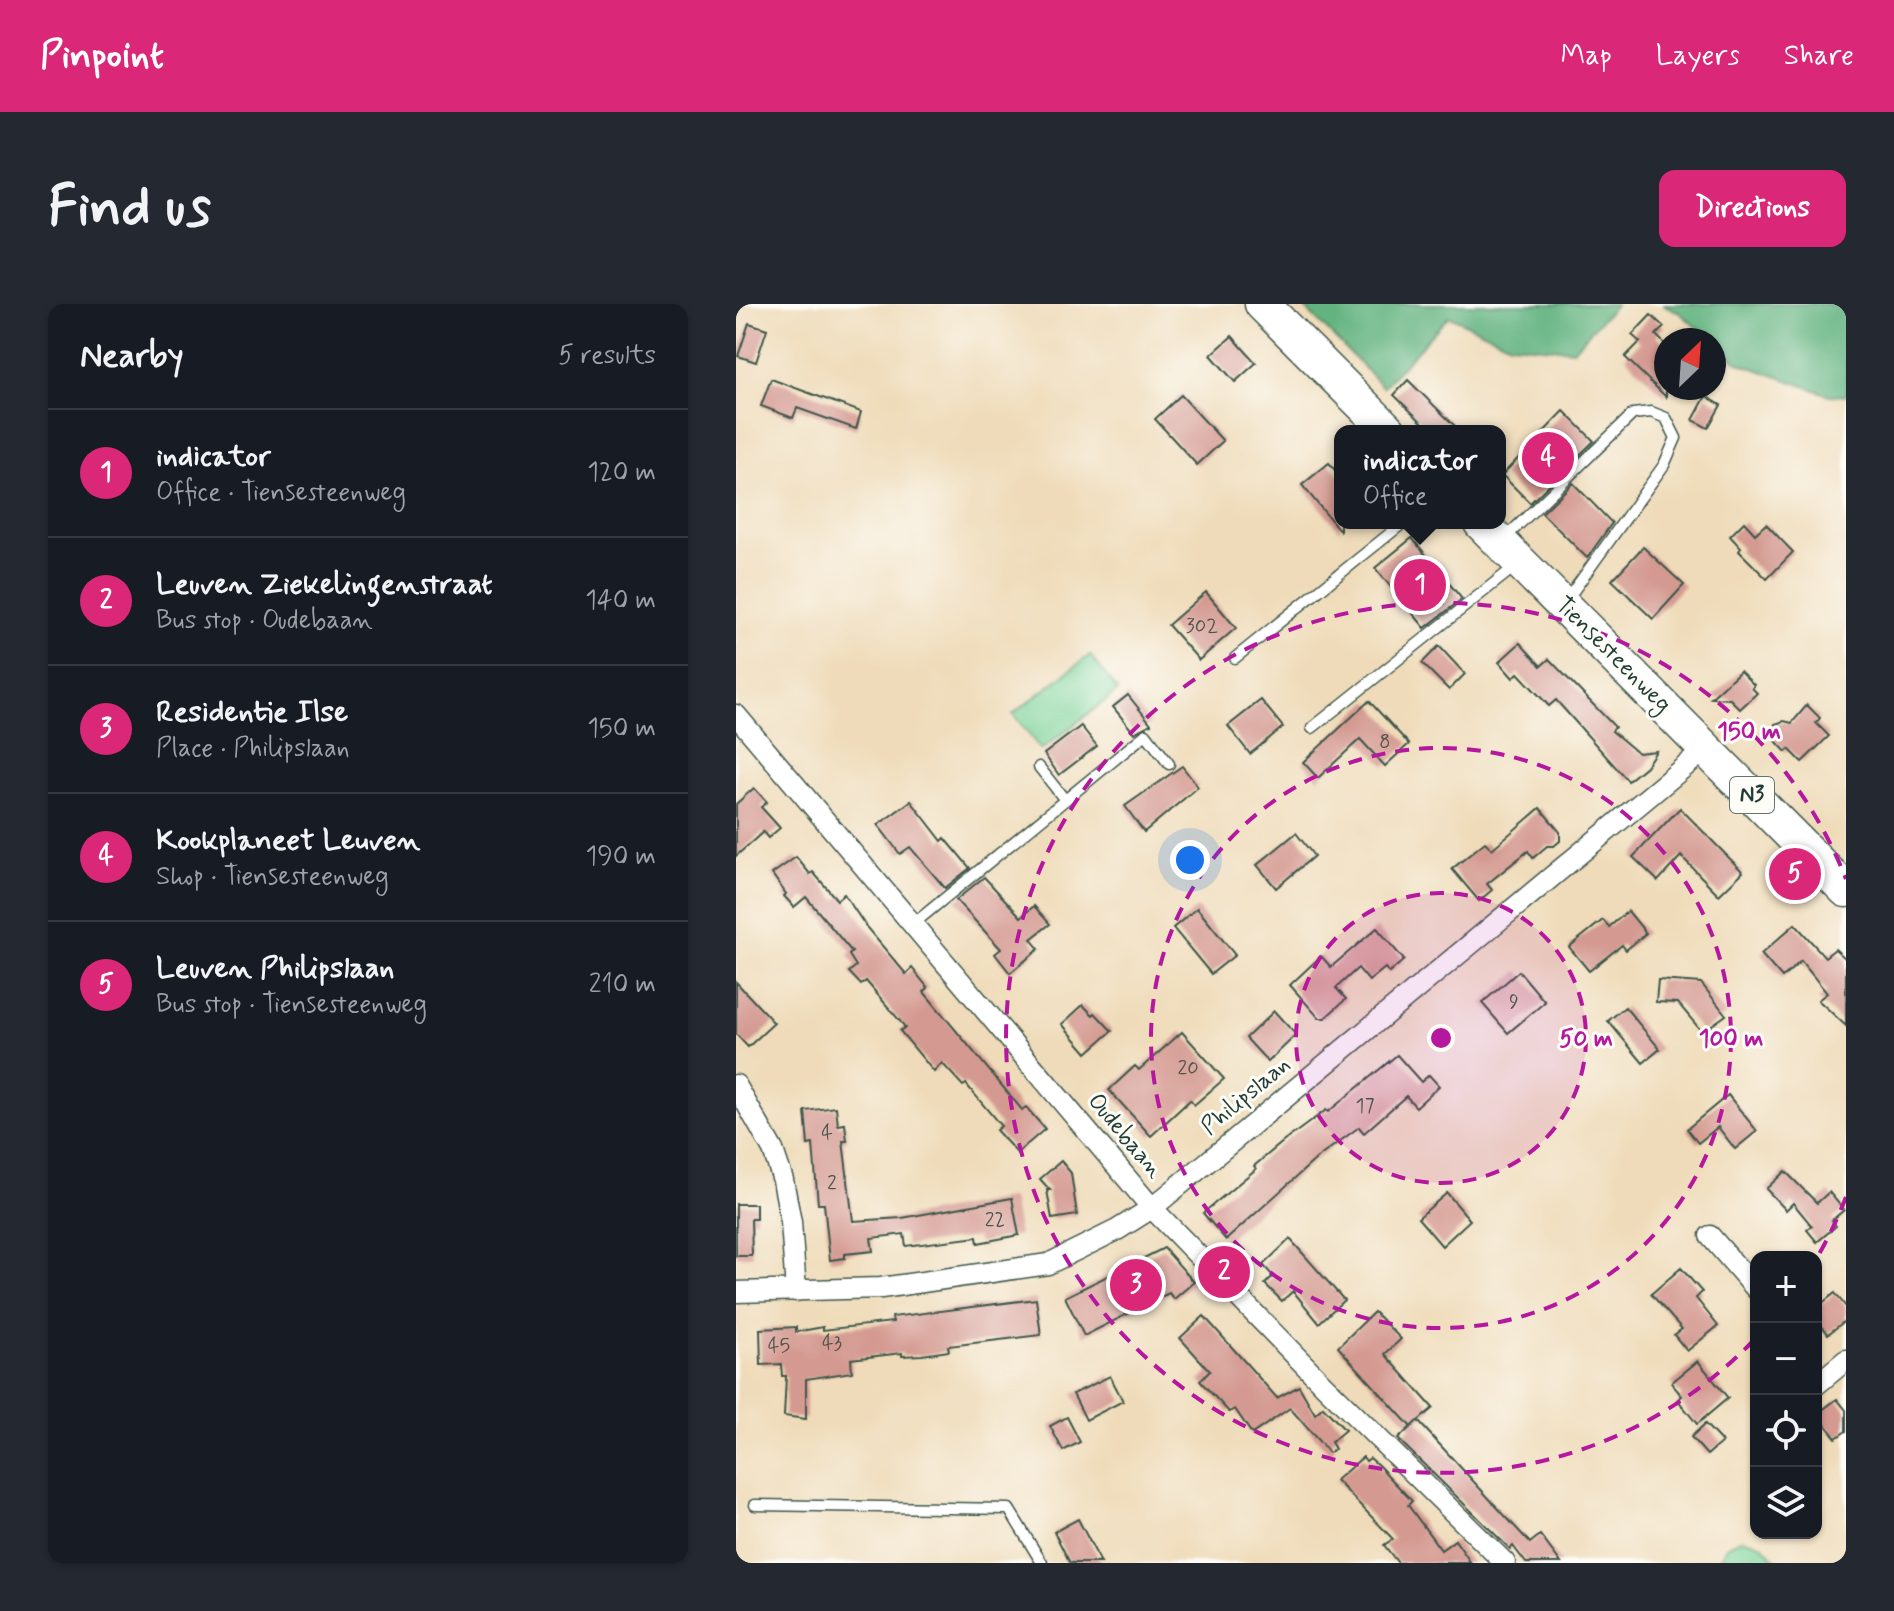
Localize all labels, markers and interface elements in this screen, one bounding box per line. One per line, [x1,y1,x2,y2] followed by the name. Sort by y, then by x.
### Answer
[40,32,164,81] text: Pinpoint
[1561,38,1612,75] text: Map
[1656,38,1740,75] text: Layers
[1784,38,1854,75] text: Share
[1659,170,1846,247] button: Directions
[48,172,211,245] text: Find us
[1654,328,1726,400] north arrow
[80,334,184,379] text: Nearby
[558,339,656,373] text: 5 results
[1334,425,1506,529] popup
[1522,428,1574,488] pin: 4
[156,437,271,476] text: indicator
[1363,441,1477,480] text: indicator
[100,456,112,490] text: 1
[587,456,656,490] text: 120 m
[156,476,406,510] text: Office · Tiensesteenweg
[1363,480,1428,514] text: Office
[1394,555,1446,615] pin: 1
[156,565,492,604] text: Leuven Ziekelingenstraat
[100,584,112,618] text: 2
[585,584,656,618] text: 140 m
[1547,590,1678,721] street label: Tiensesteenweg
[156,604,373,638] text: Bus stop · Oudebaan
[1186,613,1218,640] house number: 302
[156,693,348,732] text: Residentie Ilse
[100,712,112,746] text: 3
[587,712,656,746] text: 150 m
[1717,717,1781,748] text: 150 m
[1379,729,1391,756] house number: 8
[156,732,350,766] text: Place · Philipslaan
[1730,777,1774,813] road number: N3
[156,821,420,860] text: Kookplaneet Leuven
[98,840,114,874] text: 4
[586,840,656,874] text: 190 m
[1170,840,1210,880] your location
[1769,844,1821,904] pin: 5
[156,860,389,894] text: Shop · Tiensesteenweg
[156,949,394,988] text: Leuven Philipslaan
[98,968,114,1002] text: 5
[589,968,656,1002] text: 210 m
[156,988,427,1022] text: Bus stop · Tiensesteenweg
[1509,989,1519,1016] house number: 9
[1427,1024,1455,1052] centre of rings
[1559,1024,1613,1055] text: 50 m
[1699,1024,1763,1055] text: 100 m
[1195,1050,1297,1142] street label: Philipslaan
[1177,1055,1199,1082] house number: 20
[1080,1087,1170,1185] street label: Oudebaan
[1356,1093,1375,1120] house number: 17
[821,1120,833,1147] house number: 4
[827,1170,837,1197] house number: 2
[985,1207,1005,1234] house number: 22
[1198,1242,1250,1302] pin: 2
[1750,1251,1822,1539] map controls
[1750,1251,1822,1323] button: +
[1110,1255,1162,1315] pin: 3
[1750,1323,1822,1395] button: −
[822,1330,842,1357] house number: 43
[768,1333,790,1360] house number: 45
[1750,1395,1822,1467] button: locate
[1750,1467,1822,1539] button: layers

